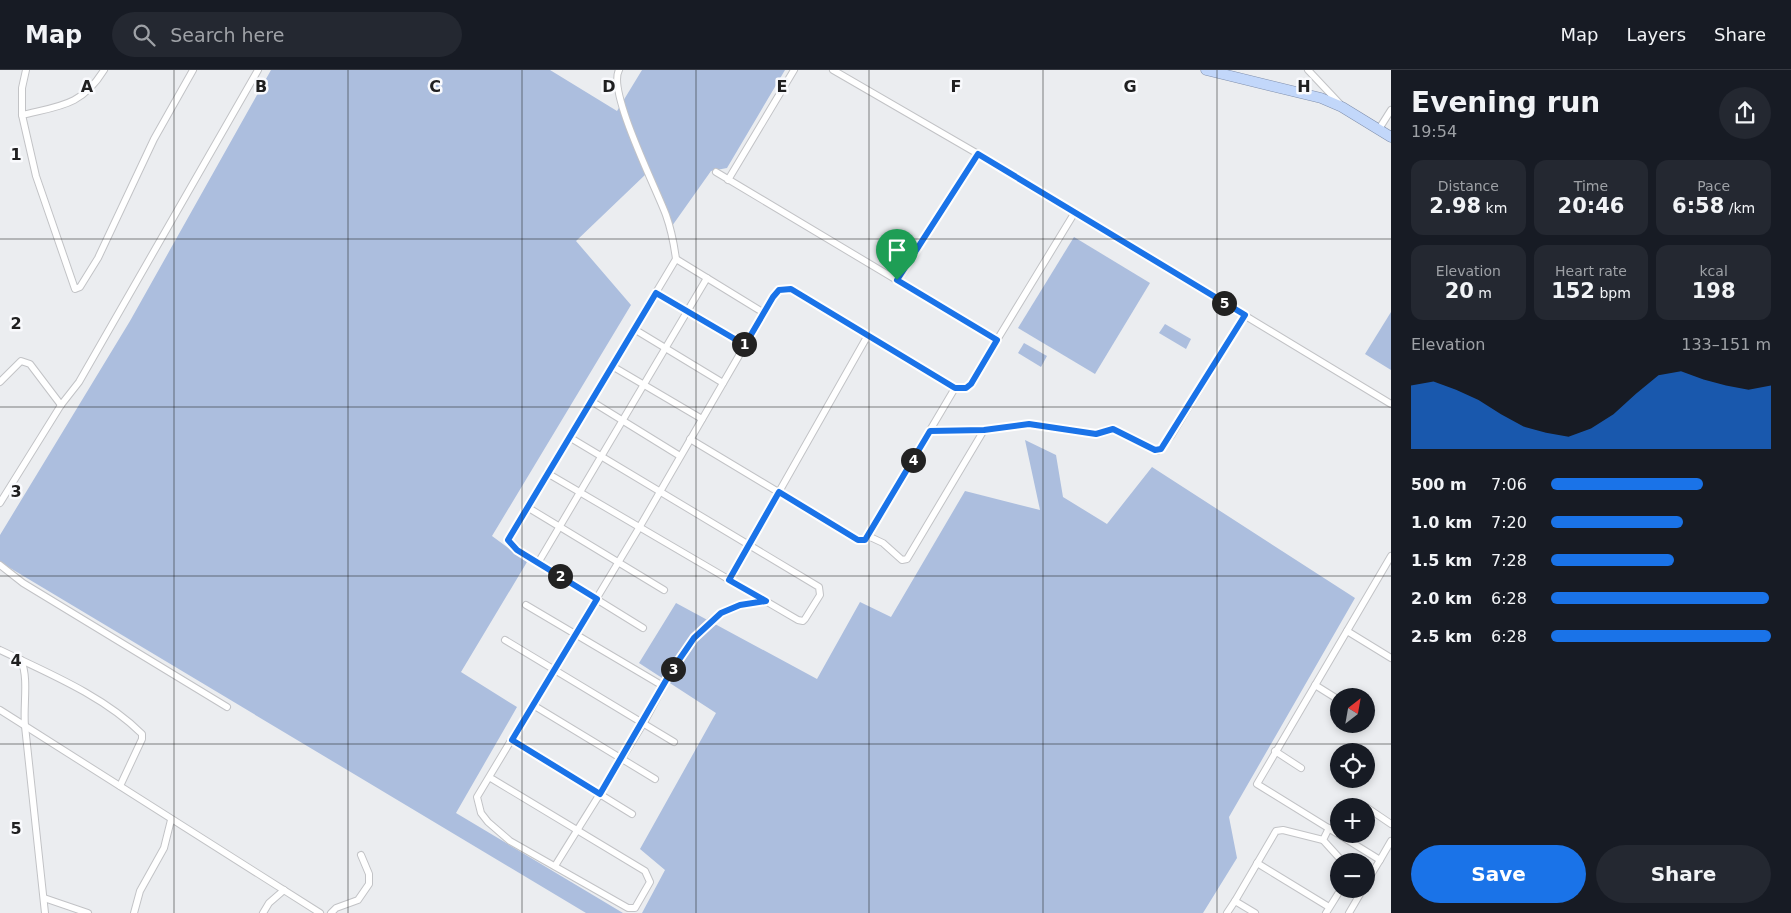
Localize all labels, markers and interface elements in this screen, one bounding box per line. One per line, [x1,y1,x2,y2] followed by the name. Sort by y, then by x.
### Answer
[112,12,462,57] search box
[25,21,82,49] text: Map
[130,21,158,49] icon: search
[170,24,284,46] text: Search here
[1560,24,1598,45] text: Map
[1626,24,1686,45] text: Layers
[1714,24,1766,45] text: Share
[81,77,94,96] text: A
[255,77,267,96] text: B
[429,77,441,96] text: C
[602,77,616,96] text: D
[777,77,787,96] text: E
[951,77,961,96] text: F
[1123,77,1137,96] text: G
[1297,77,1311,96] text: H
[1411,86,1600,119] text: Evening run
[1719,87,1771,139] button: share
[1411,122,1457,141] text: 19:54
[10,145,22,164] text: 1
[1438,178,1499,194] text: Distance
[1574,178,1608,194] text: Time
[1697,178,1730,194] text: Pace
[1429,194,1481,218] text: 2.98
[1558,194,1624,218] text: 20:46
[1672,194,1724,218] text: 6:58
[1481,200,1507,216] text: km
[1724,200,1755,216] text: /km
[876,229,918,280] pin
[883,236,911,264] icon: arrive
[1436,263,1501,279] text: Elevation
[1555,263,1627,279] text: Heart rate
[1700,263,1728,279] text: kcal
[1445,279,1474,303] text: 20
[1551,279,1595,303] text: 152
[1692,279,1736,303] text: 198
[1474,285,1492,301] text: m
[1595,285,1631,301] text: bpm
[1212,290,1236,316] pin: 5
[1220,295,1229,311] text: 5
[10,314,22,333] text: 2
[732,332,756,356] pin: 1
[1411,335,1485,354] text: Elevation
[1681,335,1771,354] text: 133–151 m
[740,336,749,352] text: 1
[900,448,926,472] pin: 4
[909,452,918,468] text: 4
[1411,475,1467,494] text: 500 m
[1491,475,1527,494] text: 7:06
[10,482,22,501] text: 3
[1411,513,1472,532] text: 1.0 km
[1491,513,1527,532] text: 7:20
[1411,551,1472,570] text: 1.5 km
[1491,551,1527,570] text: 7:28
[548,564,572,588] pin: 2
[556,568,565,584] text: 2
[1411,589,1472,608] text: 2.0 km
[1491,589,1527,608] text: 6:28
[1411,627,1472,646] text: 2.5 km
[1491,627,1527,646] text: 6:28
[10,651,22,670] text: 4
[660,656,686,682] pin: 3
[669,661,678,677] text: 3
[1330,688,1375,732] north arrow
[1330,688,1375,898] map controls
[1330,743,1375,788] button: locate
[1330,798,1375,843] button: +
[10,819,22,838] text: 5
[1411,845,1586,903] button: Save
[1596,845,1771,903] button: Share
[1330,853,1375,898] button: −

